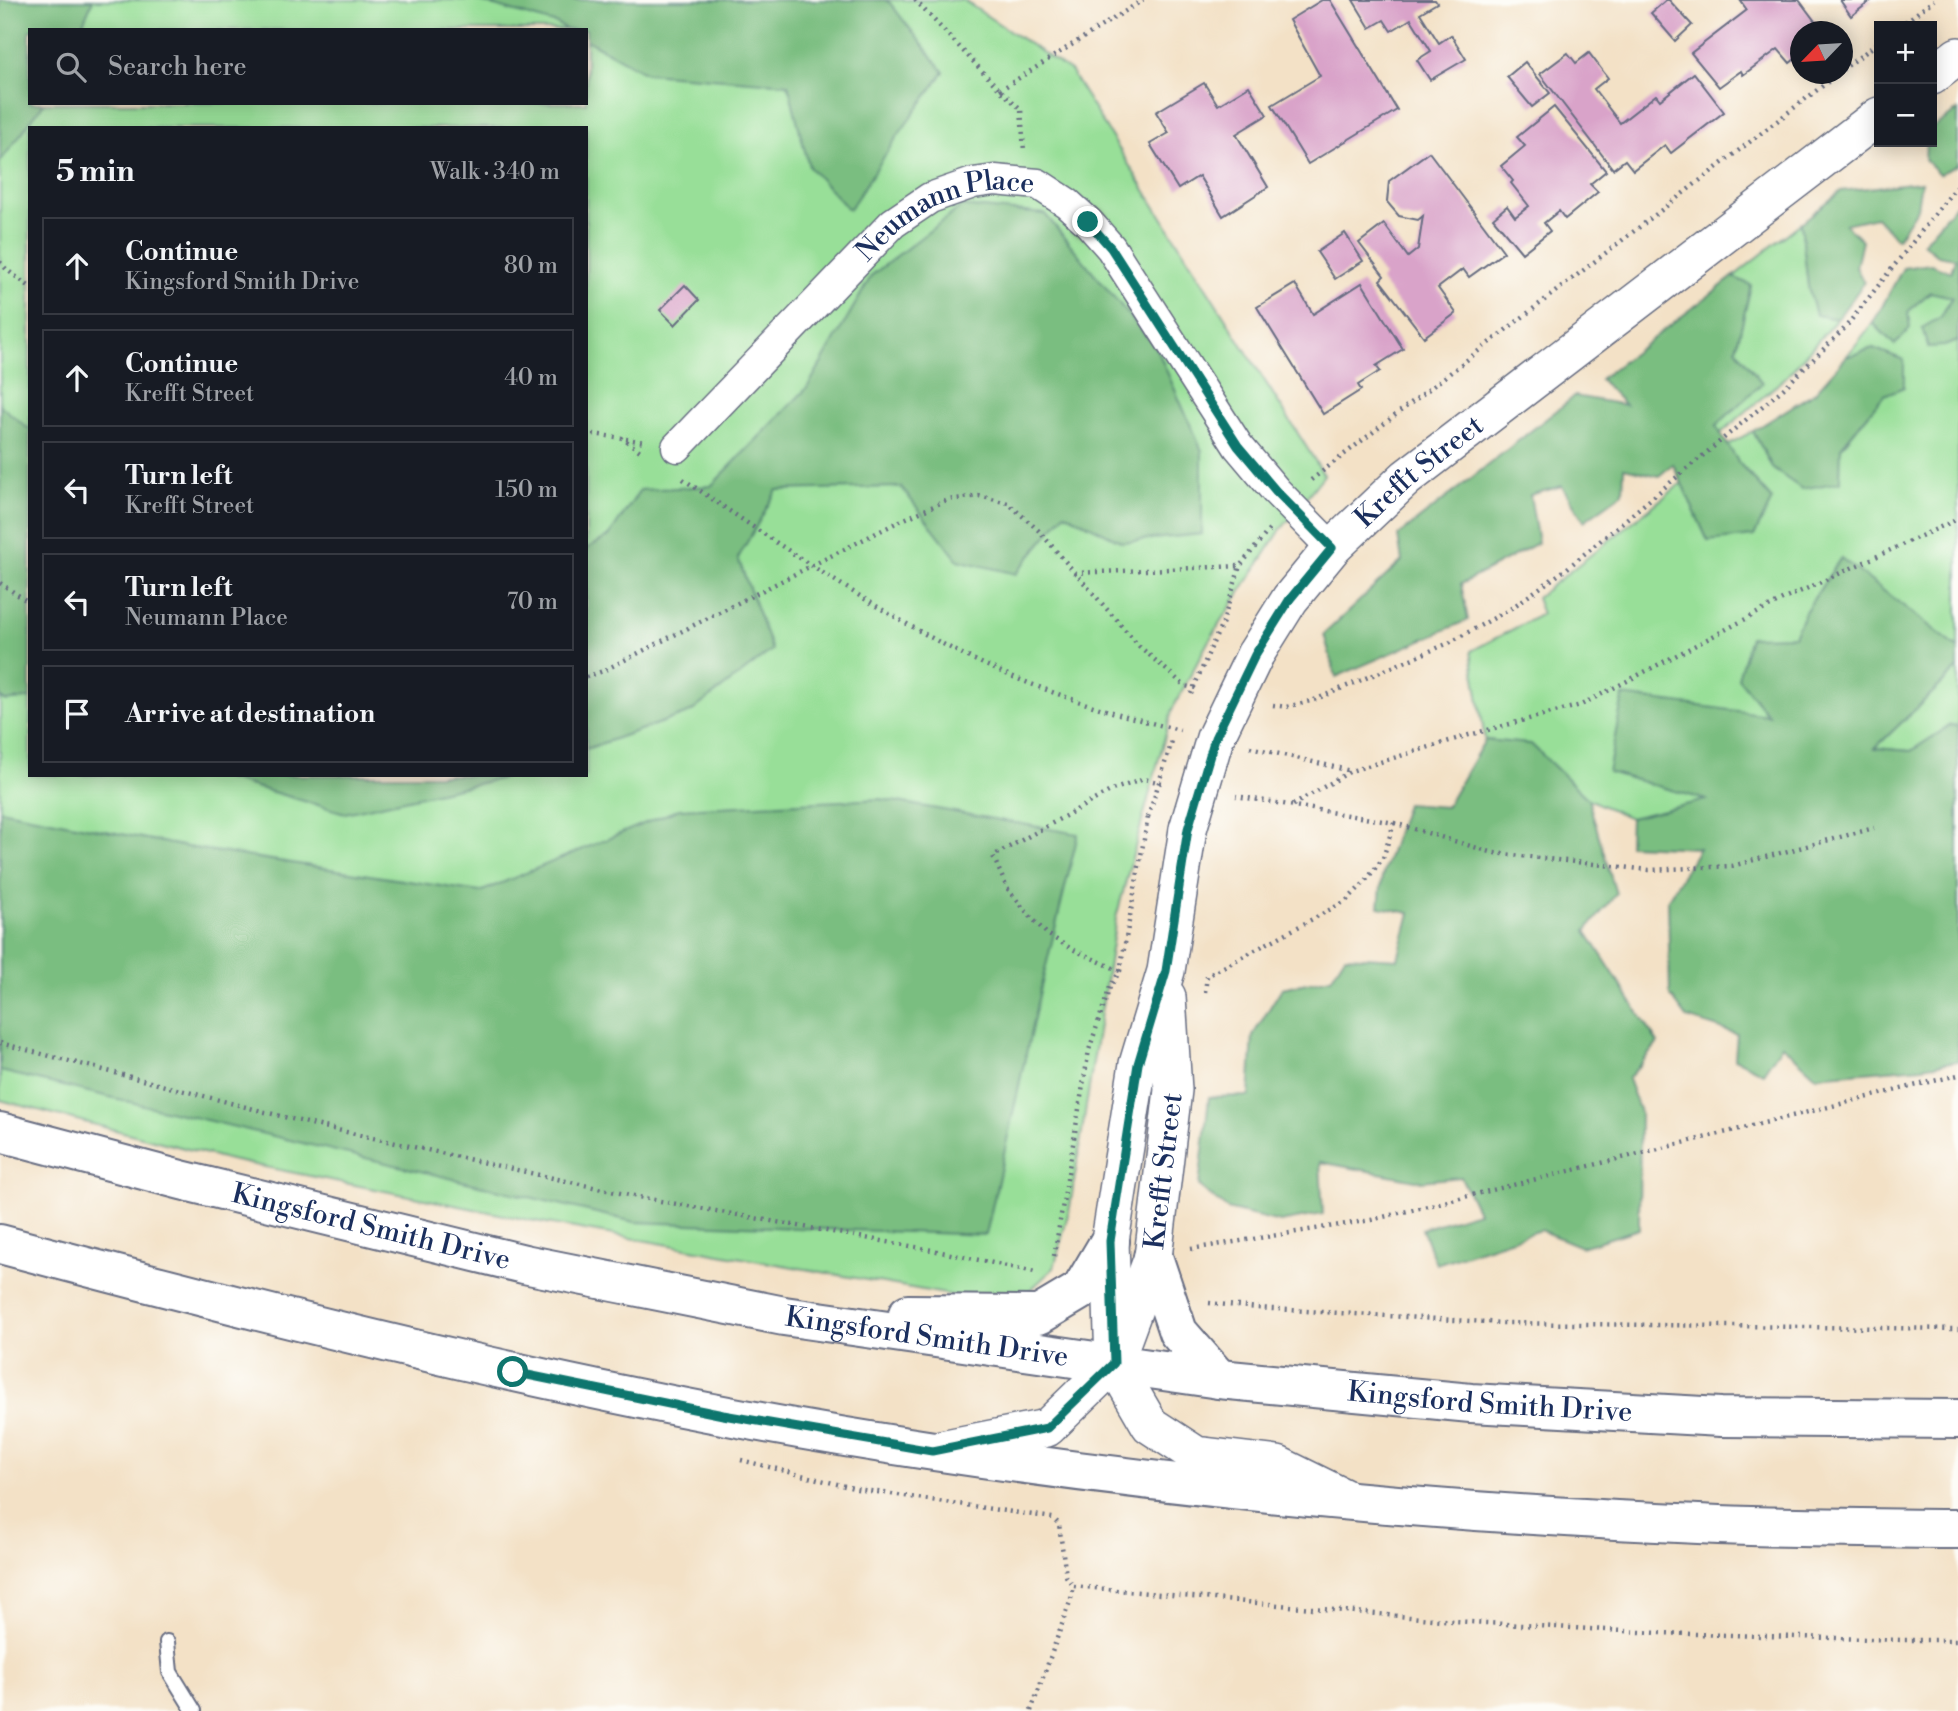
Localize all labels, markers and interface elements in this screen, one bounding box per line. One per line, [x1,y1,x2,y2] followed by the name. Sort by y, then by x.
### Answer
[1790,21,1853,84] north arrow
[1874,21,1937,147] map controls
[1874,21,1937,84] button: +
[28,28,588,105] search box
[52,48,90,86] icon: search
[108,51,247,83] text: Search here
[1874,84,1937,147] button: −
[56,153,135,191] text: 5 min
[430,158,560,186] text: Walk · 340 m
[848,162,1036,269] street label: Neumann Place
[1072,206,1103,237] route end
[125,236,238,268] text: Continue
[58,247,96,285] icon: ahead
[504,252,558,280] text: 80 m
[125,268,360,296] text: Kingsford Smith Drive
[125,348,238,380] text: Continue
[58,359,96,397] icon: ahead
[504,364,558,392] text: 40 m
[125,380,254,408] text: Krefft Street
[1347,408,1490,535] street label: Krefft Street
[125,460,233,492] text: Turn left
[58,471,96,509] icon: left
[495,476,558,504] text: 150 m
[125,492,254,520] text: Krefft Street
[125,572,233,604] text: Turn left
[58,583,96,621] icon: left
[507,588,558,616] text: 70 m
[125,604,288,632] text: Neumann Place
[58,695,96,733] icon: arrive
[125,698,375,730] text: Arrive at destination
[1137,1091,1190,1251] street label: Krefft Street
[228,1176,514,1278] street label: Kingsford Smith Drive
[783,1299,1071,1374] street label: Kingsford Smith Drive
[497,1356,528,1387] route start
[1346,1374,1633,1430] street label: Kingsford Smith Drive

